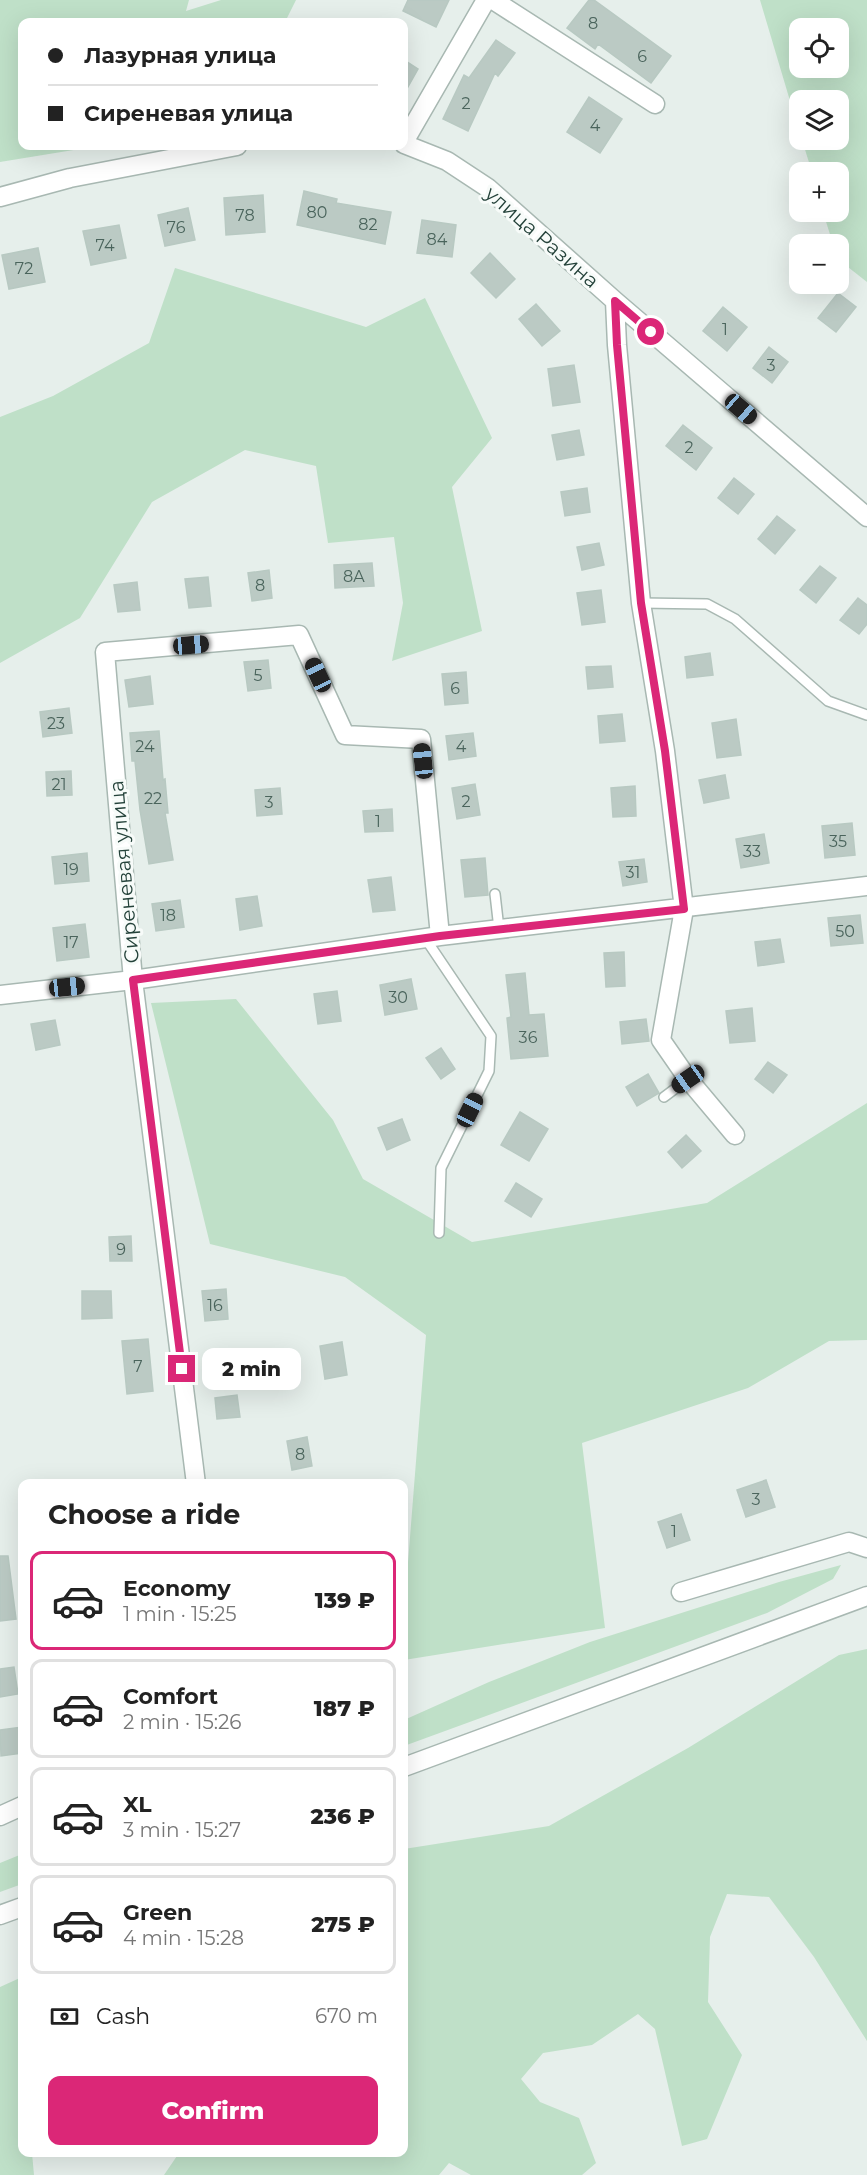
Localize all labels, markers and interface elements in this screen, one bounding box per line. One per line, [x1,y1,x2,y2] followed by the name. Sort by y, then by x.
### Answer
[588,14,598,33] house number: 8
[789,18,849,294] map controls
[789,18,849,78] button: locate
[84,42,276,69] text: Лазурная улица
[637,47,647,66] house number: 6
[789,90,849,150] button: layers
[461,94,471,113] house number: 2
[84,100,293,127] text: Сиреневая улица
[590,116,601,135] house number: 4
[789,162,849,222] button: +
[479,180,604,293] street label: улица Разина
[307,203,327,222] house number: 80
[235,206,255,225] house number: 78
[358,215,378,234] house number: 82
[167,218,186,237] house number: 76
[427,230,448,249] house number: 84
[789,234,849,294] button: −
[96,236,115,255] house number: 74
[15,259,33,278] house number: 72
[637,318,664,345] route start
[722,320,728,339] house number: 1
[766,356,776,375] house number: 3
[722,390,760,428] car
[684,438,694,457] house number: 2
[343,567,365,586] house number: 8А
[255,576,265,595] house number: 8
[172,634,210,656] car
[302,655,334,695] car
[253,666,263,685] house number: 5
[450,679,460,698] house number: 6
[47,714,65,733] house number: 23
[135,737,155,756] house number: 24
[456,737,467,756] house number: 4
[412,742,434,780] car
[52,775,66,794] house number: 21
[104,779,144,965] street label: Сиреневая улица
[144,789,162,808] house number: 22
[461,792,471,811] house number: 2
[264,793,274,812] house number: 3
[375,812,381,831] house number: 1
[829,832,847,851] house number: 35
[743,842,761,861] house number: 33
[63,860,79,879] house number: 19
[626,863,640,882] house number: 31
[160,906,176,925] house number: 18
[835,922,855,941] house number: 50
[63,933,79,952] house number: 17
[48,976,86,998] car
[388,988,408,1007] house number: 30
[519,1028,538,1047] house number: 36
[668,1061,708,1097] car
[454,1090,486,1130] car
[116,1240,126,1259] house number: 9
[207,1296,223,1315] house number: 16
[203,1348,302,1390] callout: 2 min
[168,1355,195,1382] route end
[133,1357,143,1376] house number: 7
[222,1357,281,1381] text: 2 min
[295,1445,305,1464] house number: 8
[751,1490,761,1509] house number: 3
[48,1498,240,1531] text: Choose a ride
[671,1522,677,1541] house number: 1
[51,1574,105,1628] icon: car
[123,1575,231,1602] text: Economy
[315,1587,375,1614] text: 139 ₽
[123,1602,237,1626] text: 1 min · 15:25
[51,1682,105,1736] icon: car
[123,1683,218,1710] text: Comfort
[314,1695,375,1722] text: 187 ₽
[123,1710,242,1734] text: 2 min · 15:26
[51,1790,105,1844] icon: car
[123,1791,152,1818] text: XL
[310,1803,375,1830] text: 236 ₽
[123,1818,241,1842] text: 3 min · 15:27
[51,1898,105,1952] icon: car
[123,1899,192,1926] text: Green
[311,1911,375,1938] text: 275 ₽
[123,1926,244,1950] text: 4 min · 15:28
[48,2000,81,2033] icon: cash
[96,2003,150,2030] text: Cash
[315,2004,378,2028] text: 670 m
[48,2076,378,2145] button: Confirm

